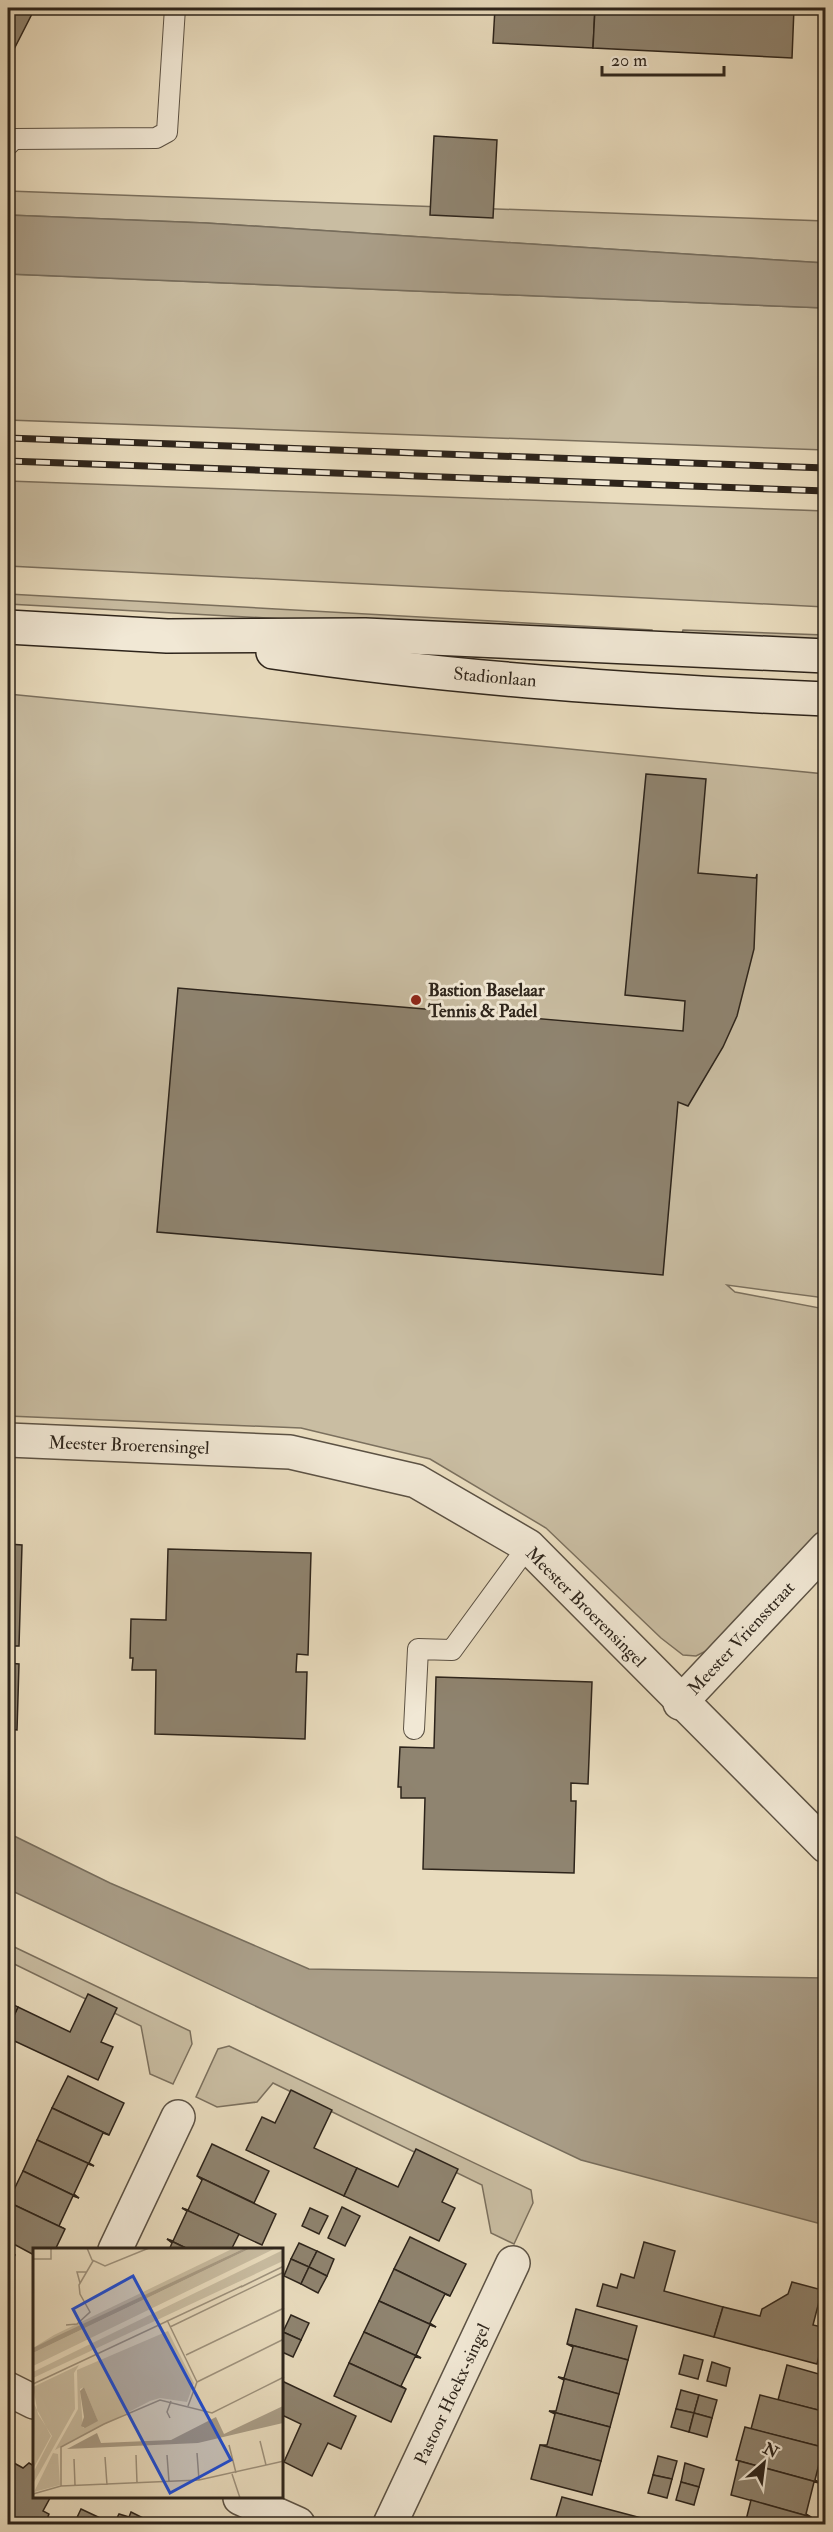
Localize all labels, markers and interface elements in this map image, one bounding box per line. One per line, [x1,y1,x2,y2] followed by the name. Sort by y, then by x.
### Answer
[602,39,724,77] scale bar
[611,49,647,72] text: 20 m
[452,662,538,693] street label: Stadionlaan
[427,979,545,1023] place label: Bastion Baselaar Tennis & Padel
[409,993,423,1007] marker: Bastion Baselaar Tennis & Padel
[48,1431,210,1460] street label: Meester Broerensingel
[520,1542,651,1673] street label: Meester Broerensingel
[683,1577,800,1700] street label: Meester Vriensstraat
[33,2248,284,2499] inset map
[410,2319,495,2469] street label: Pastoor Hoekx-singel
[734,2433,794,2493] north arrow
[759,2438,782,2463] text: N

